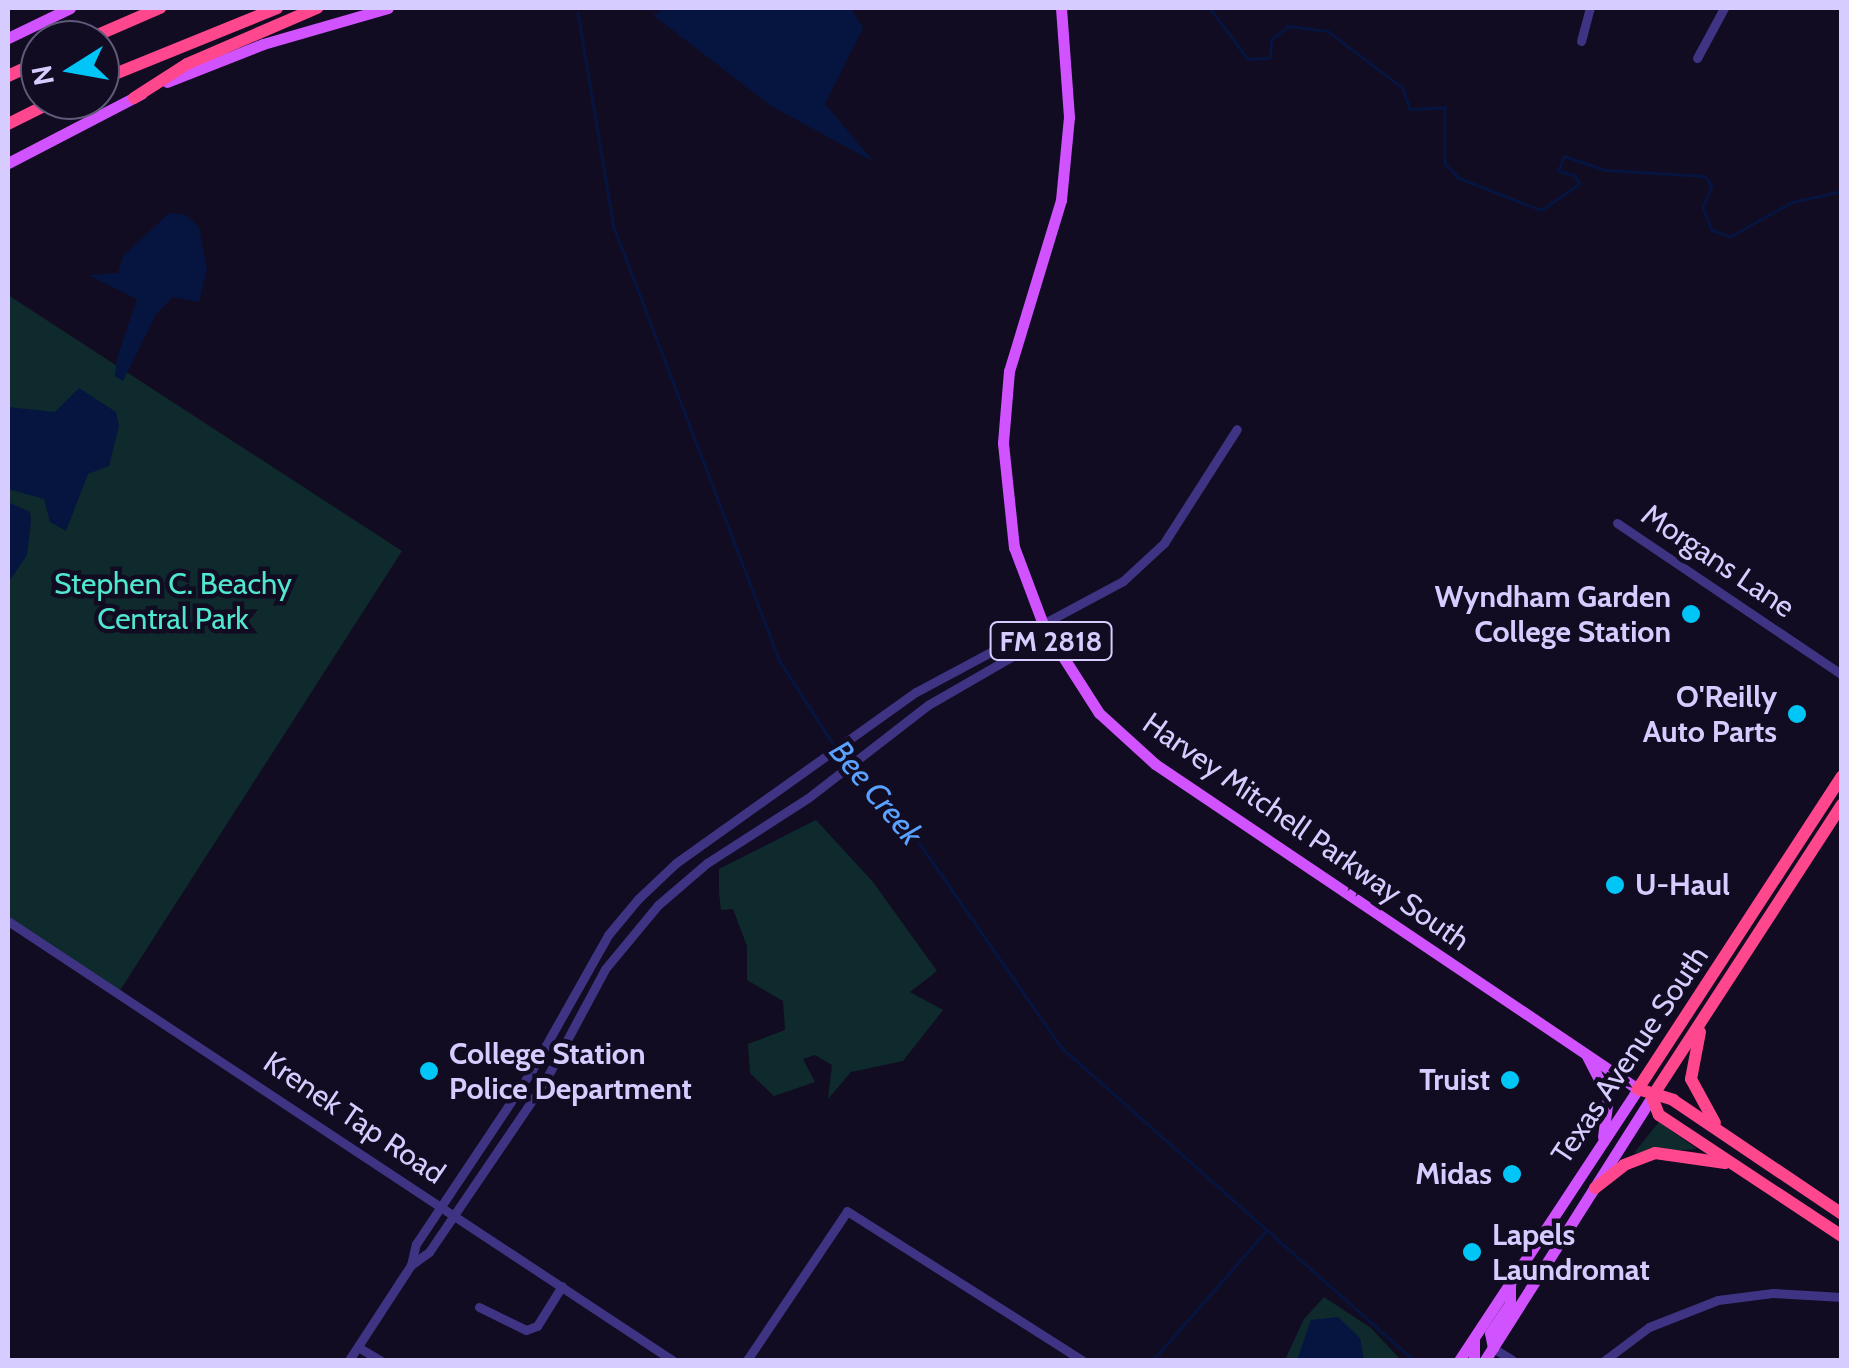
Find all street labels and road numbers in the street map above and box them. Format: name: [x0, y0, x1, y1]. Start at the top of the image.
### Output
street label: Morgans Lane: [1635, 497, 1801, 625]
road number: FM 2818: [988, 618, 1114, 664]
street label: Harvey Mitchell Parkway South: [1136, 705, 1476, 959]
street label: Texas Avenue South: [1544, 939, 1716, 1171]
street label: Krenek Tap Road: [257, 1044, 451, 1192]

